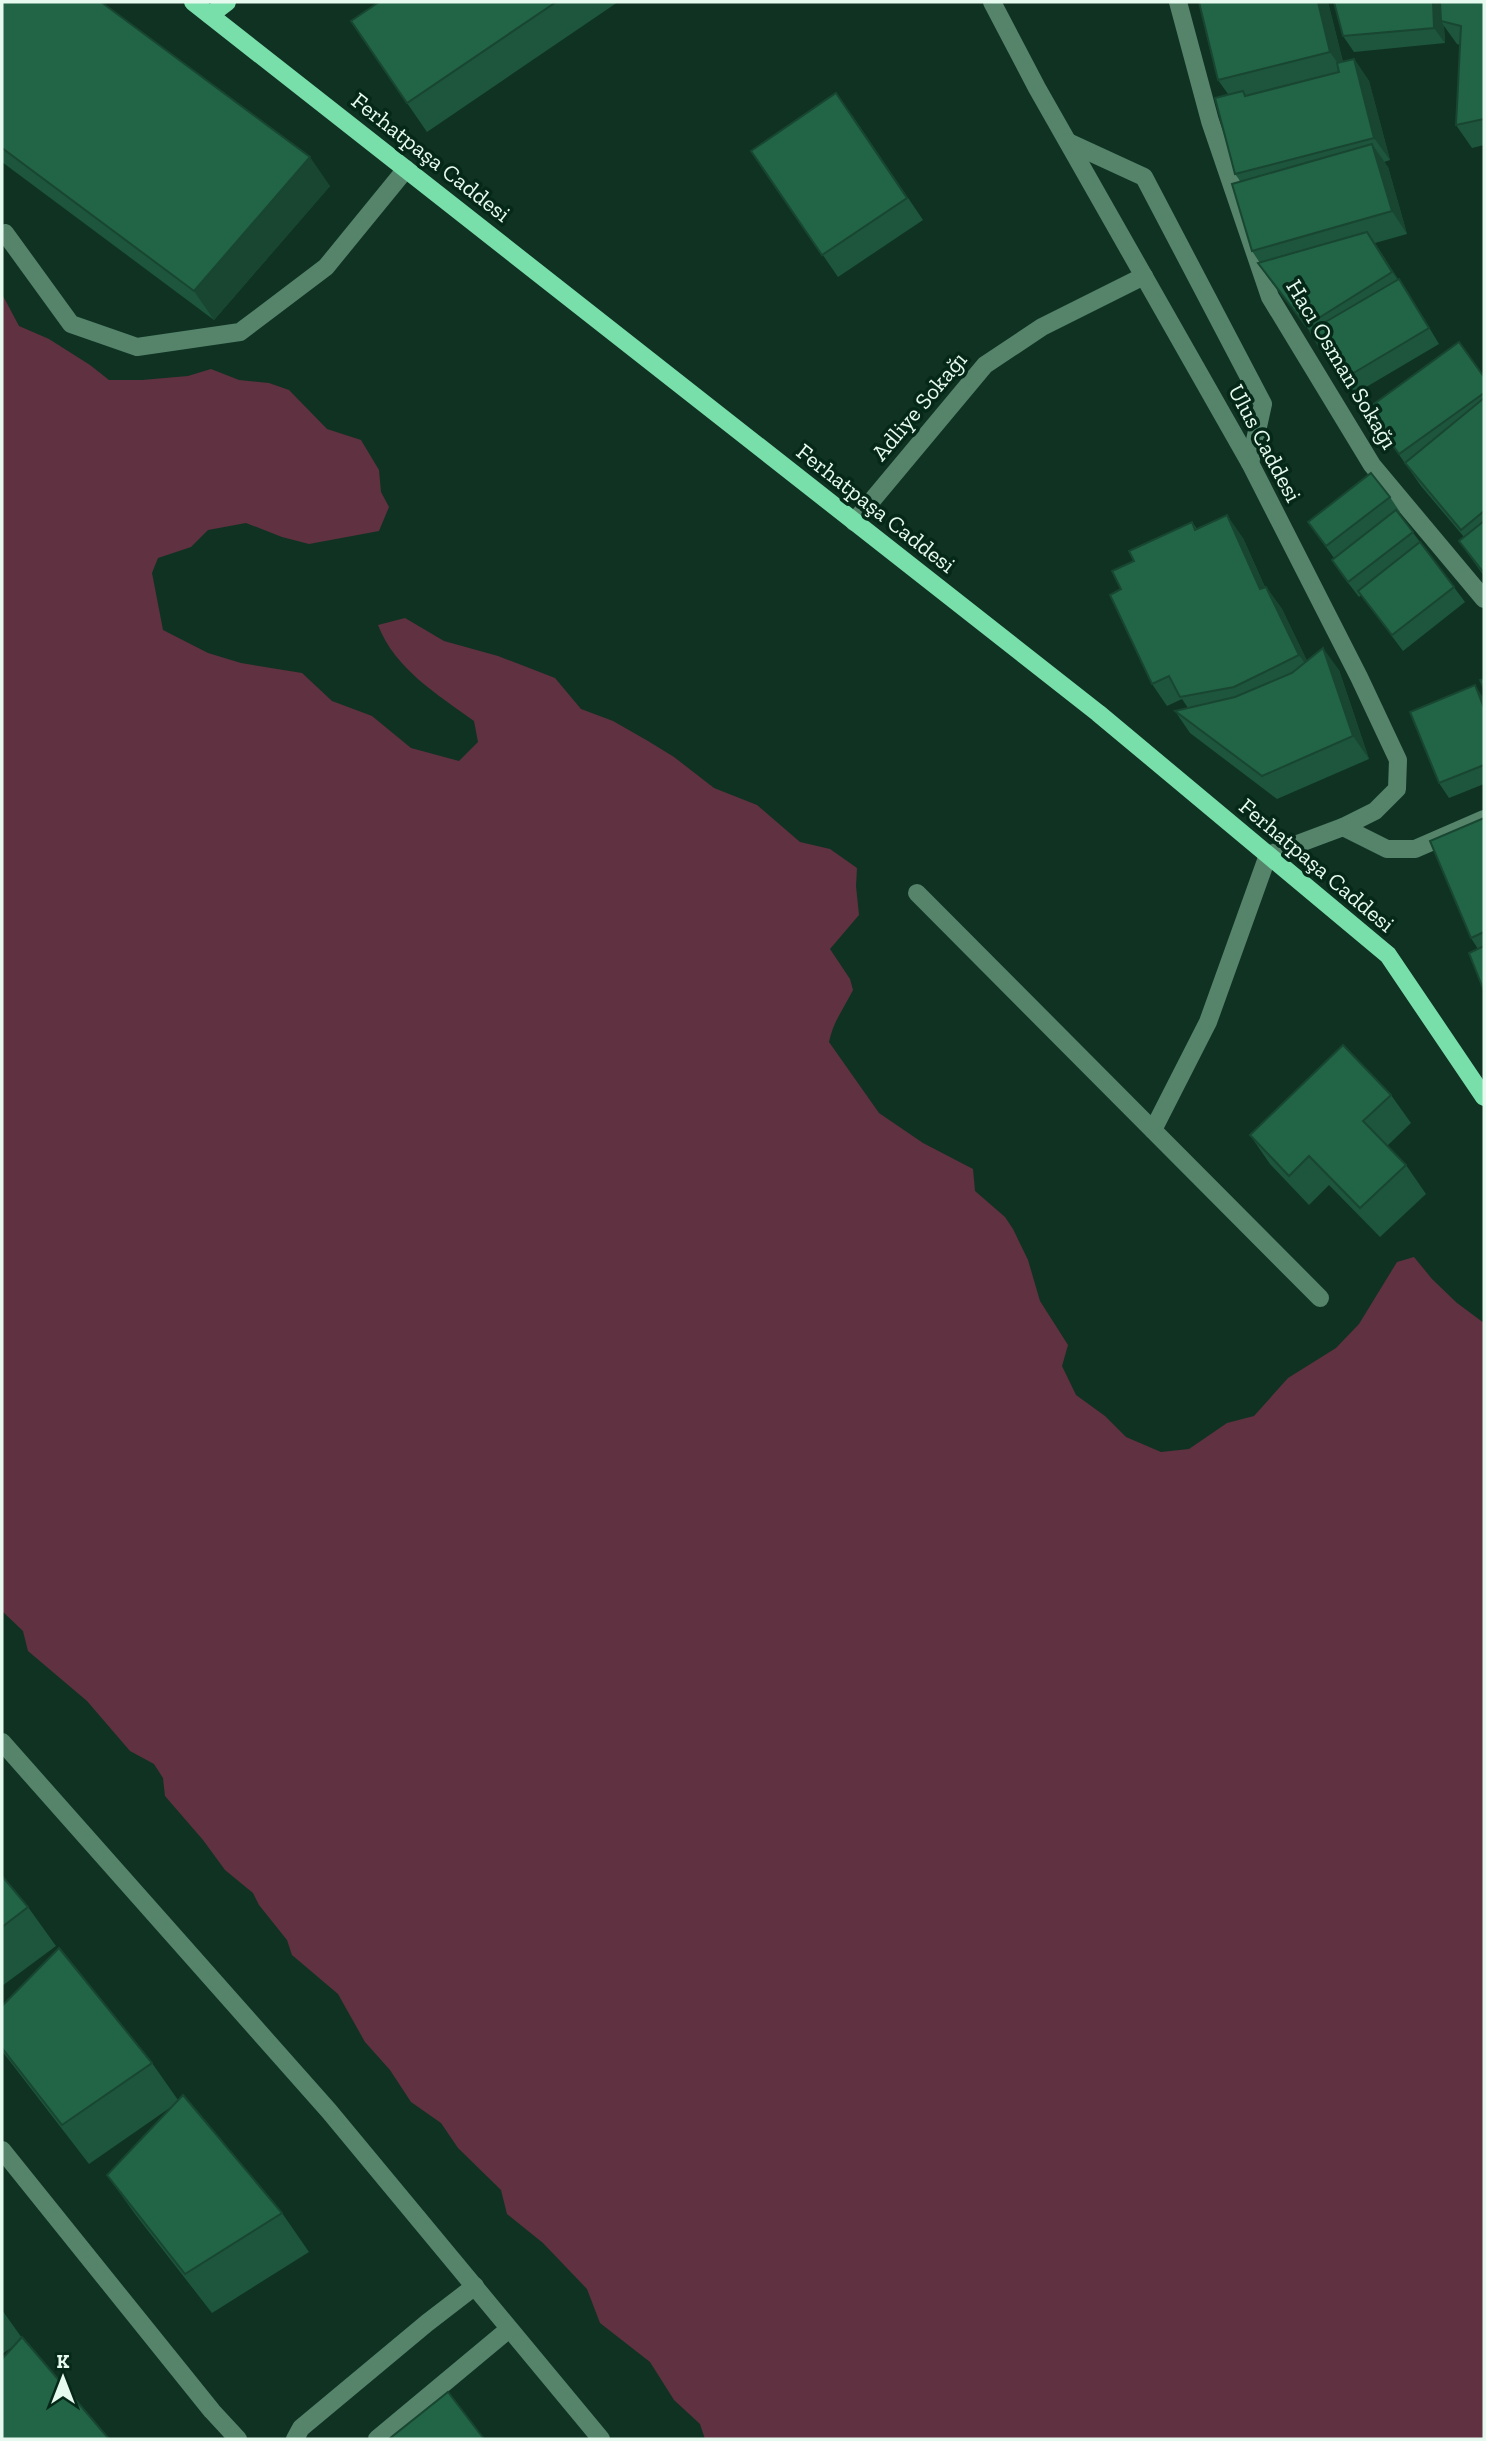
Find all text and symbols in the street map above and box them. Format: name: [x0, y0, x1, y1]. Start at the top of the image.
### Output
street label: Ferhatpaşa Caddesi: [346, 86, 516, 228]
street label: Hacı Osman Sokağı: [1280, 274, 1404, 454]
street label: Adliye Sokağı: [865, 346, 973, 466]
street label: Ulus Caddesi: [1222, 379, 1308, 507]
street label: Ferhatpaşa Caddesi: [791, 437, 961, 579]
street label: Ferhatpaşa Caddesi: [1234, 792, 1400, 938]
north arrow: [28, 2343, 98, 2413]
text: K: [57, 2350, 70, 2373]

